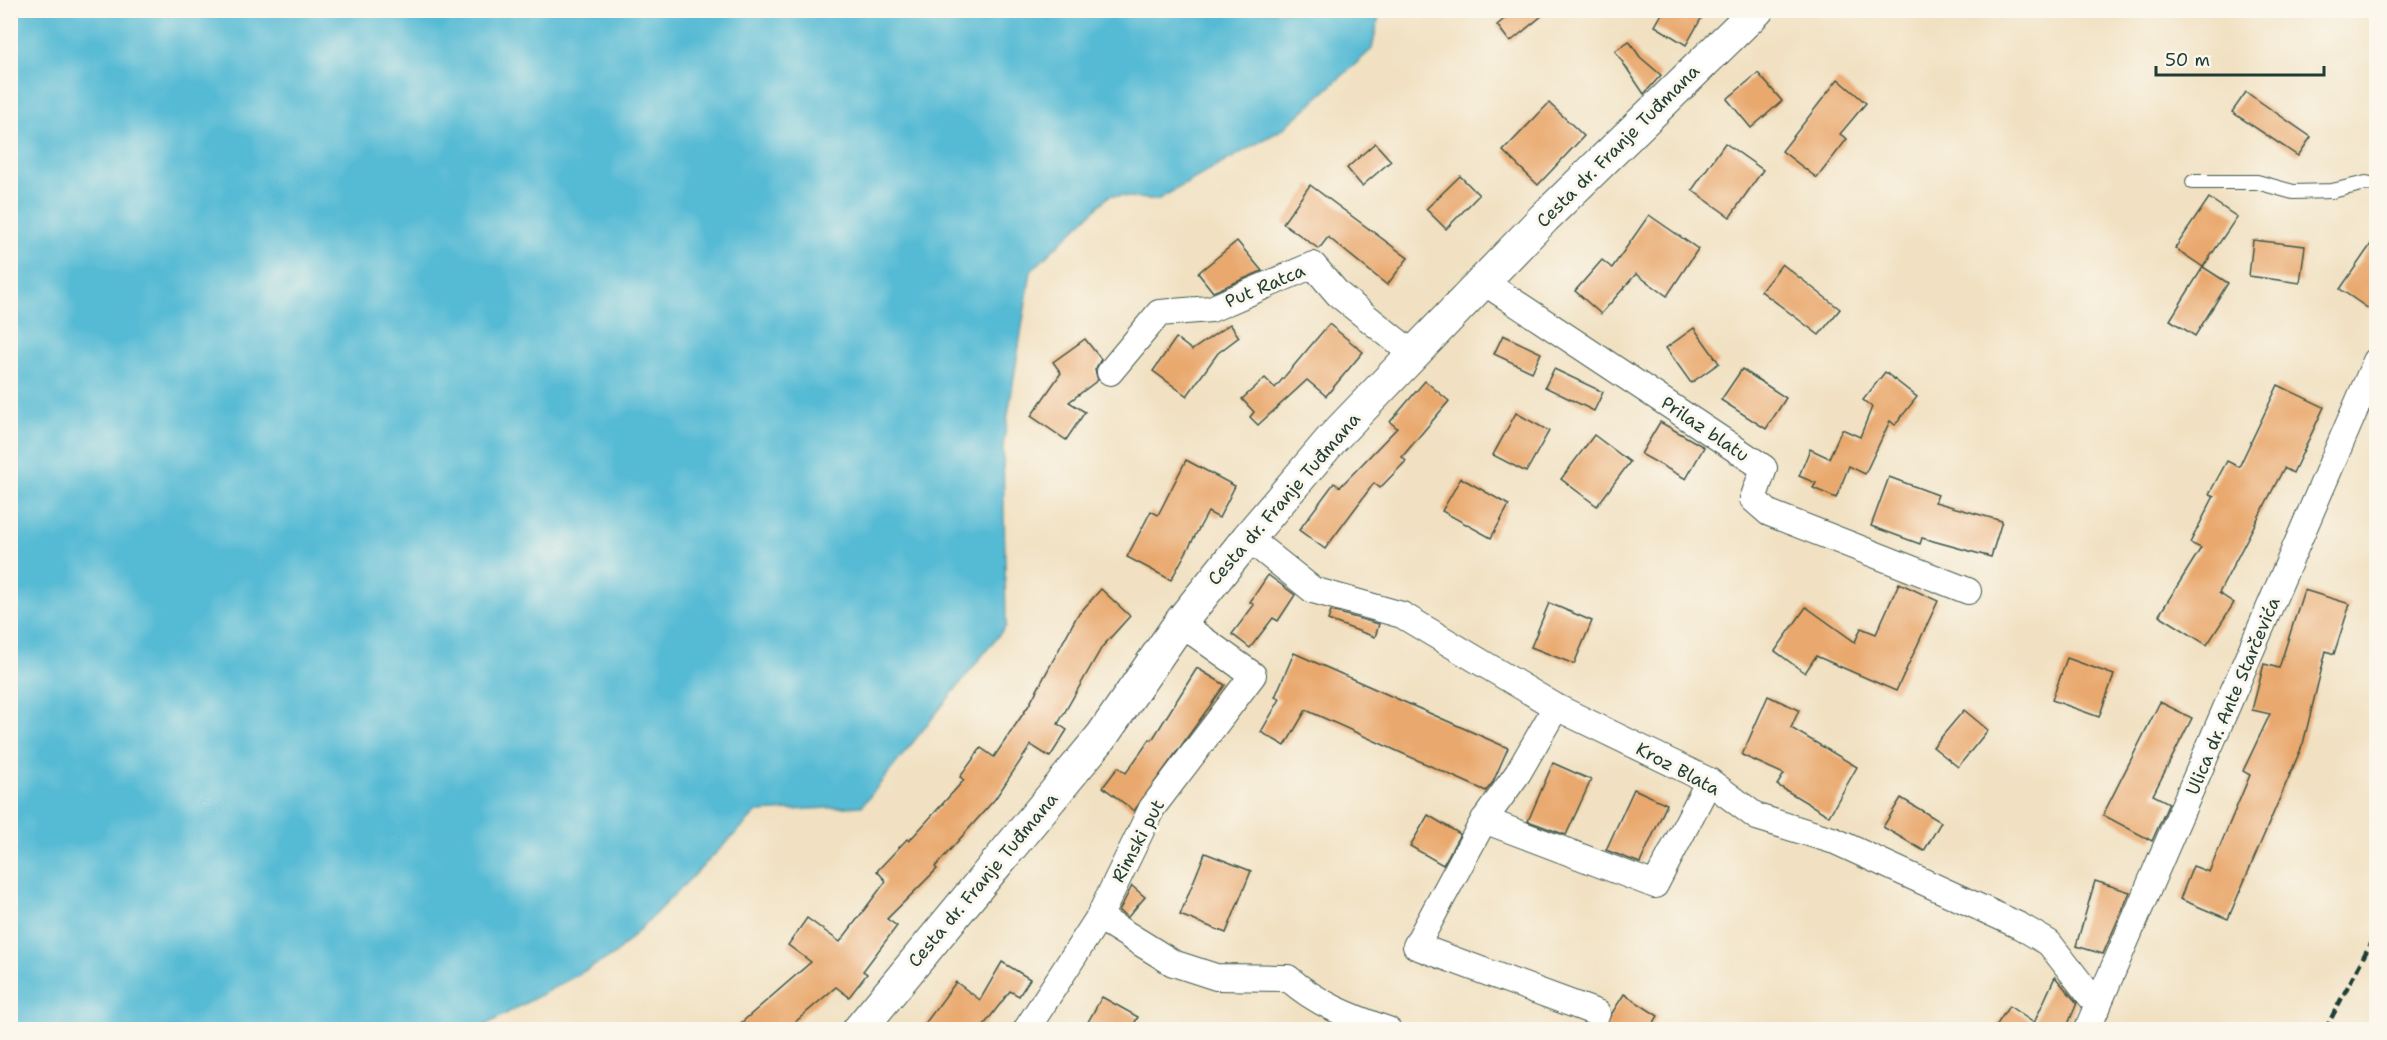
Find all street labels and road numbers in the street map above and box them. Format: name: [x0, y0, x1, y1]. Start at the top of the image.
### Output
street label: Cesta dr. Franje Tuđmana: [1531, 59, 1705, 233]
street label: Put Ratca: [1221, 258, 1309, 314]
street label: Prilaz blatu: [1656, 391, 1754, 467]
street label: Cesta dr. Franje Tuđmana: [1202, 408, 1366, 590]
street label: Ulica dr. Ante Starčevića: [2180, 593, 2286, 799]
street label: Kroz Blata: [1632, 737, 1724, 801]
street label: Cesta dr. Franje Tuđmana: [903, 788, 1063, 972]
street label: Rimski put: [1106, 795, 1170, 887]

